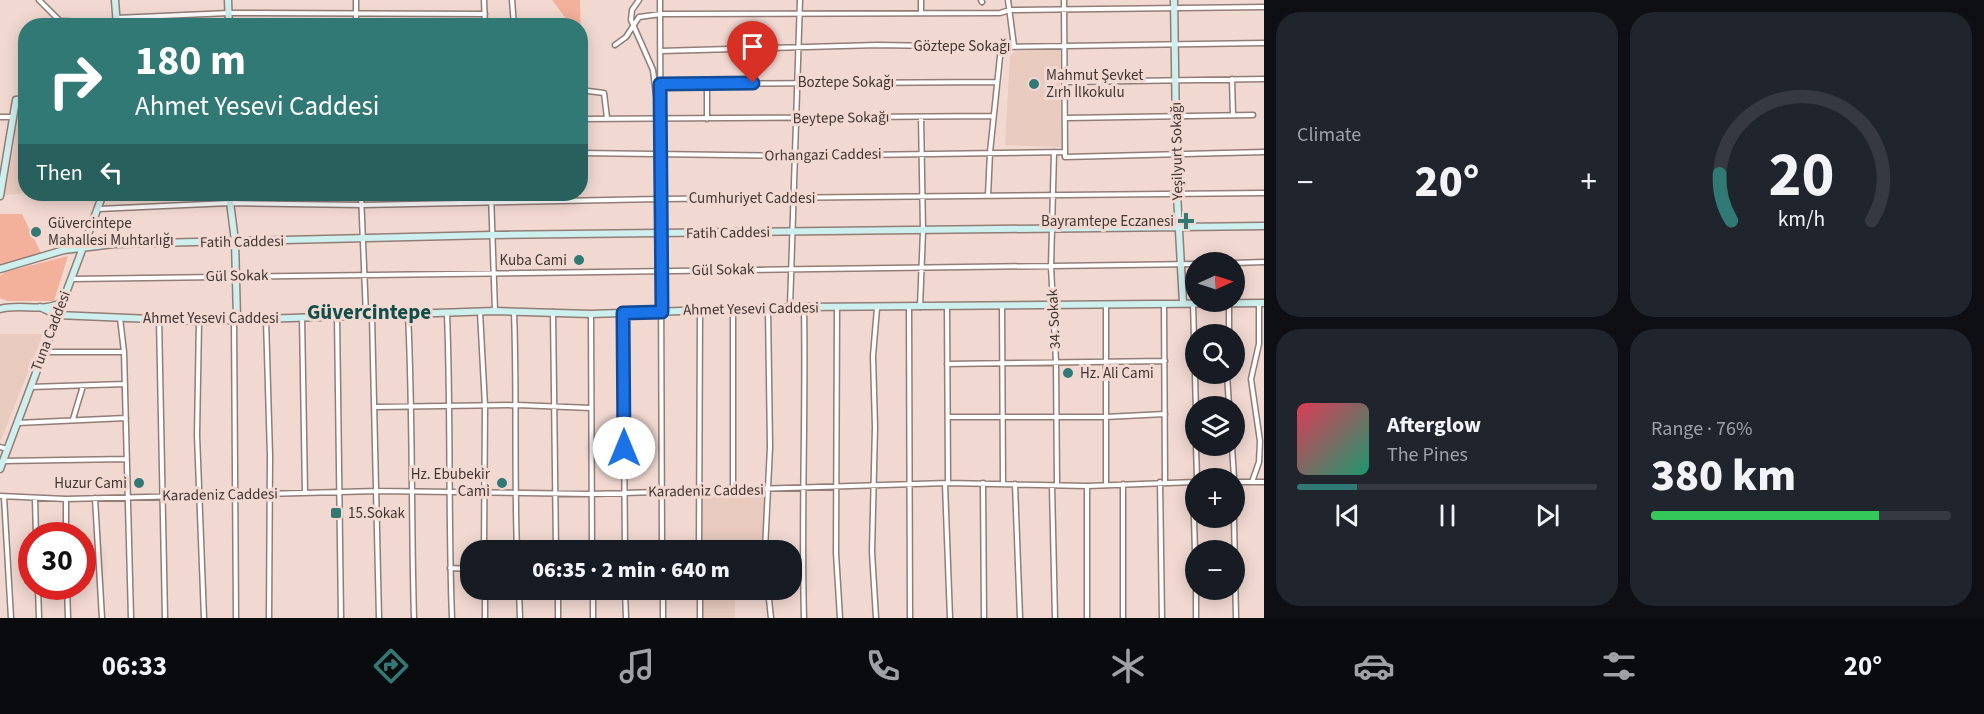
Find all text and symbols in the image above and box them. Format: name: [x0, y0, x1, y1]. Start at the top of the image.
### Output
pin: [727, 21, 778, 83]
icon: arrive: [736, 30, 769, 63]
text: 180 m: [135, 31, 246, 91]
street label: Göztepe Sokağı: [914, 36, 1010, 57]
icon: right: [36, 42, 114, 120]
place label: Mahmut Şevket Zırh İlkokulu: [1046, 65, 1143, 103]
street label: Boztepe Sokağı: [798, 72, 894, 93]
marker: Mahmut Şevket Zırh İlkokulu: [1027, 77, 1041, 91]
text: Ahmet Yesevi Caddesi: [135, 87, 379, 126]
street label: Yeşilyurt Sokağı: [1166, 102, 1188, 201]
street label: Beytepe Sokağı: [792, 107, 890, 129]
text: Climate: [1297, 121, 1361, 149]
text: 20: [1768, 131, 1834, 220]
street label: Orhangazi Caddesi: [764, 143, 882, 167]
text: 20°: [1415, 150, 1479, 214]
icon: left: [95, 156, 128, 189]
text: Then: [36, 157, 83, 189]
text: −: [1297, 159, 1313, 206]
text: +: [1581, 159, 1597, 206]
street label: Cumhuriyet Caddesi: [689, 188, 815, 209]
text: km/h: [1777, 205, 1825, 236]
place label: Bayramtepe Eczanesi: [1041, 211, 1174, 232]
place label: Güvercintepe Mahallesi Muhtarlığı: [48, 213, 174, 251]
marker: Bayramtepe Eczanesi: [1179, 214, 1193, 228]
street label: Fatih Caddesi: [686, 222, 770, 244]
marker: Güvercintepe Mahallesi Muhtarlığı: [29, 225, 43, 239]
street label: Fatih Caddesi: [200, 231, 284, 253]
place label: Kuba Cami: [499, 250, 567, 271]
north arrow: [1185, 252, 1245, 312]
map controls: [1185, 252, 1245, 600]
marker: Kuba Cami: [572, 253, 586, 267]
street label: Gül Sokak: [692, 259, 755, 281]
street label: Gül Sokak: [206, 265, 269, 287]
street label: Tuna Caddesi: [26, 288, 76, 374]
street label: 34. Sokak: [1042, 288, 1066, 350]
district label: Güvercintepe: [307, 297, 431, 327]
street label: Ahmet Yesevi Caddesi: [683, 297, 819, 321]
street label: Ahmet Yesevi Caddesi: [143, 308, 279, 329]
button: search: [1185, 324, 1245, 384]
place label: Hz. Ali Cami: [1080, 363, 1154, 384]
marker: Hz. Ali Cami: [1061, 366, 1075, 380]
button: layers: [1185, 396, 1245, 456]
text: Afterglow: [1387, 409, 1481, 441]
text: Range · 76%: [1651, 415, 1752, 443]
position arrow: [592, 416, 656, 480]
text: The Pines: [1387, 441, 1468, 469]
text: 380 km: [1651, 444, 1796, 508]
place label: Hz. Ebubekir Cami: [411, 464, 491, 502]
button: +: [1185, 468, 1245, 528]
place label: Huzur Cami: [54, 473, 127, 494]
marker: Huzur Cami: [132, 476, 146, 490]
marker: Hz. Ebubekir Cami: [495, 476, 509, 490]
street label: Karadeniz Caddesi: [648, 479, 764, 503]
street label: Karadeniz Caddesi: [162, 483, 278, 507]
icon: previous: [1331, 499, 1364, 532]
icon: pause: [1431, 499, 1464, 532]
icon: next: [1531, 499, 1564, 532]
place label: 15.Sokak: [348, 503, 406, 524]
marker: 15.Sokak: [329, 506, 343, 520]
speed limit sign: 30: [18, 522, 96, 600]
button: −: [1185, 540, 1245, 600]
text: 06:35 · 2 min · 640 m: [532, 554, 730, 586]
icon: directions: [370, 645, 412, 687]
icon: music: [616, 645, 658, 687]
icon: phone: [862, 645, 904, 687]
icon: climate: [1107, 645, 1149, 687]
icon: car: [1353, 645, 1395, 687]
icon: filters: [1598, 645, 1640, 687]
text: 06:33: [102, 647, 167, 686]
text: 20°: [1844, 647, 1882, 686]

